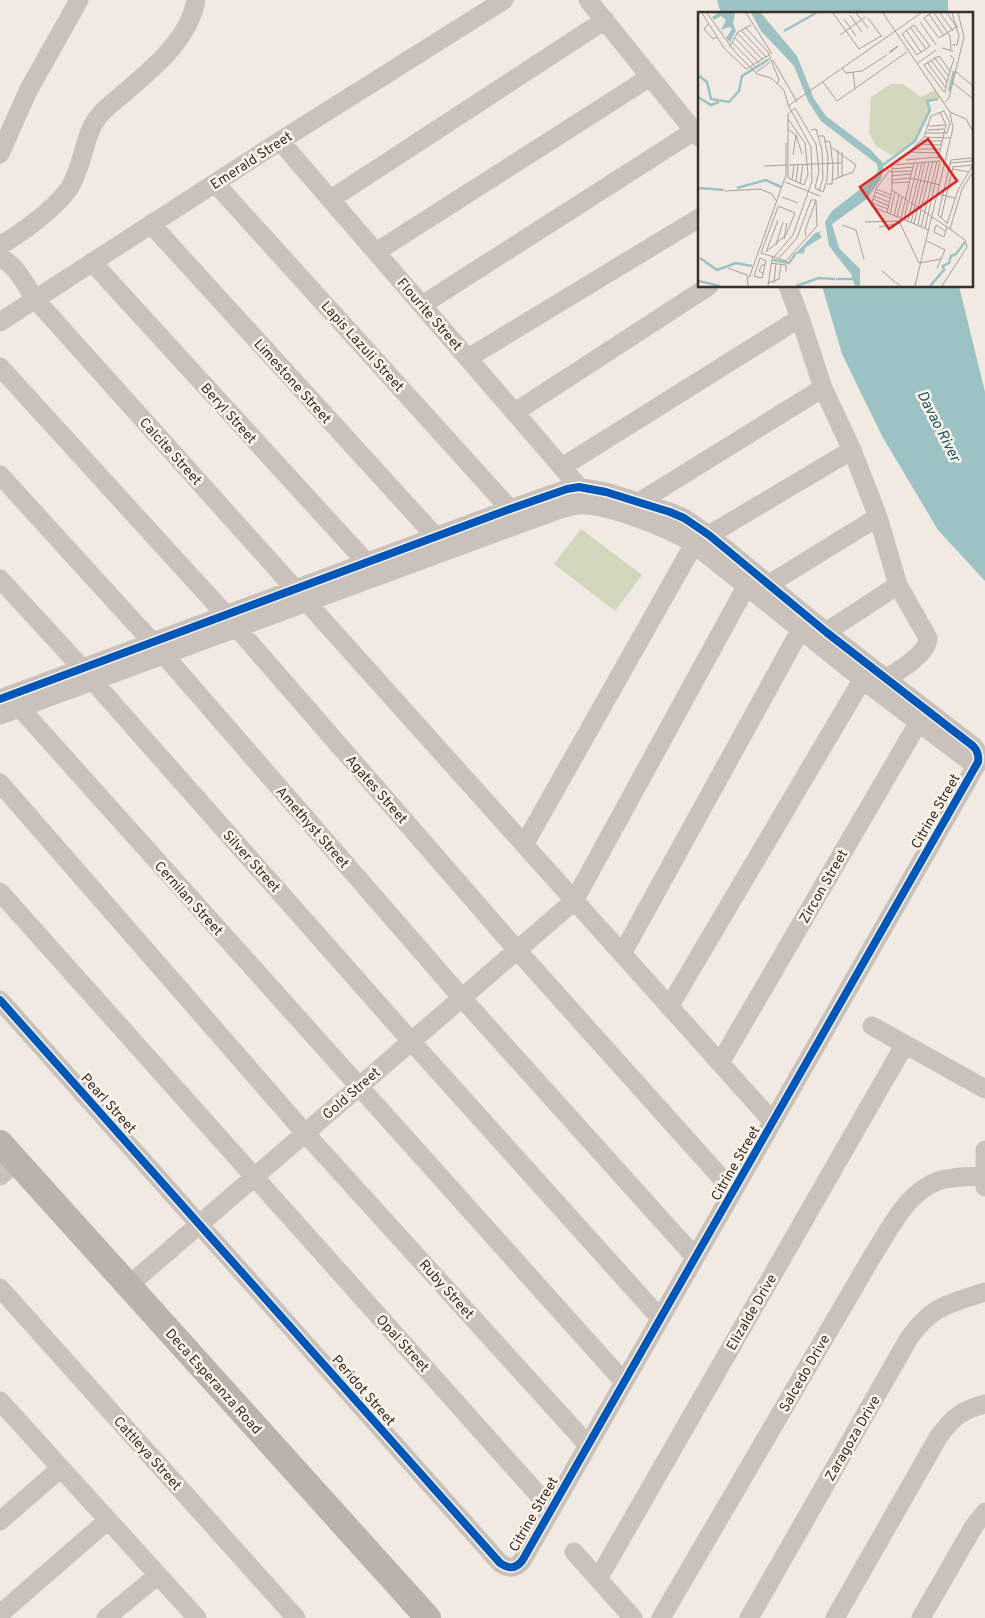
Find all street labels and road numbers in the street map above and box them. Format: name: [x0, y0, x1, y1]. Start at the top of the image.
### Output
street label: Emerald Street: [208, 129, 296, 194]
street label: Flourite Street: [393, 275, 465, 355]
street label: Lapis Lazuli Street: [317, 298, 407, 396]
street label: Limestone Street: [250, 336, 334, 428]
street label: Beryl Street: [196, 380, 259, 448]
street label: Calcite Street: [135, 415, 205, 489]
street label: Agates Street: [341, 752, 410, 828]
street label: Citrine Street: [908, 771, 965, 852]
street label: Amethyst Street: [272, 784, 352, 872]
street label: Silver Street: [219, 827, 283, 897]
street label: Zircon Street: [796, 847, 852, 927]
street label: Cernilan Street: [150, 858, 226, 940]
street label: Gold Street: [320, 1064, 384, 1124]
street label: Pearl Street: [77, 1071, 139, 1137]
street label: Citrine Street: [708, 1123, 765, 1204]
street label: Ruby Street: [415, 1257, 477, 1323]
street label: Elizalde Drive: [724, 1271, 781, 1354]
street label: Opal Street: [372, 1312, 432, 1376]
street label: Deca Esperanza Road: [161, 1326, 265, 1438]
street label: Salcedo Drive: [776, 1332, 834, 1415]
street label: Peridot Street: [328, 1352, 398, 1430]
street label: Zaragoza Drive: [822, 1393, 885, 1484]
street label: Cattleya Street: [109, 1414, 185, 1494]
street label: Citrine Street: [506, 1474, 563, 1555]

